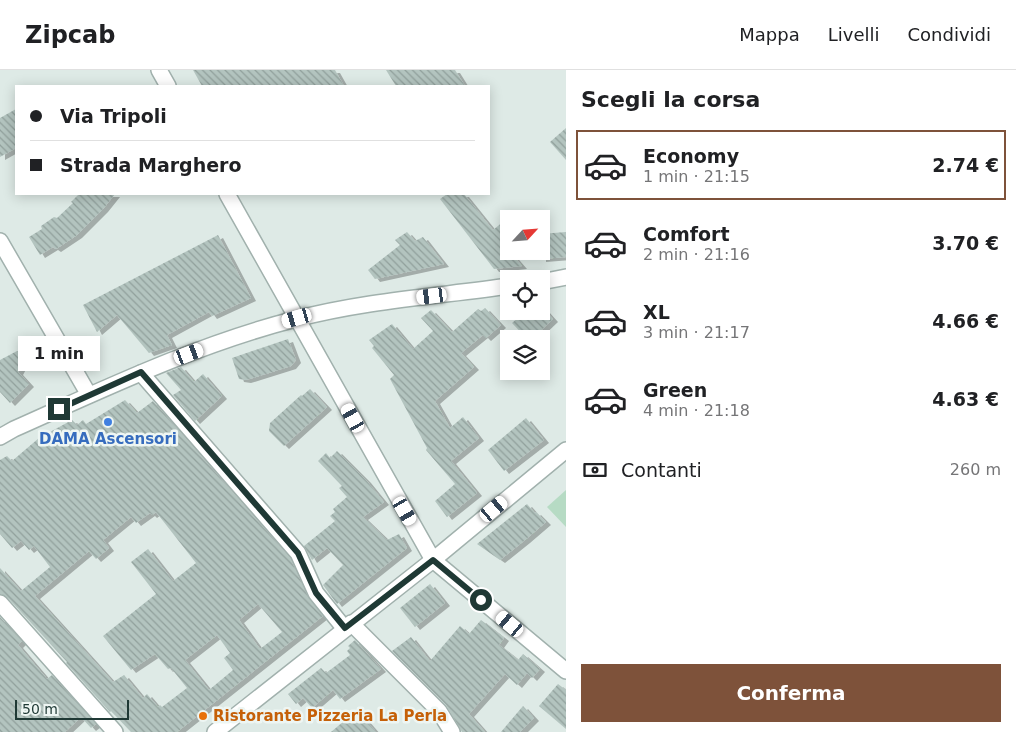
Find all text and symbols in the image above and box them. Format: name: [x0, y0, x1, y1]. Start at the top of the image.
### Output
text: Zipcab: [25, 21, 115, 49]
text: Mappa: [739, 24, 800, 45]
text: Livelli: [828, 24, 880, 45]
text: Condividi: [908, 24, 991, 45]
text: Scegli la corsa: [581, 87, 760, 112]
text: Via Tripoli: [60, 105, 167, 127]
icon: car: [583, 143, 628, 188]
text: Economy: [643, 145, 739, 167]
text: Strada Marghero: [60, 154, 242, 176]
text: 2.74 €: [932, 154, 999, 176]
text: 1 min · 21:15: [643, 167, 750, 186]
north arrow: [500, 210, 550, 260]
map controls: [500, 210, 550, 380]
icon: car: [583, 221, 628, 266]
text: Comfort: [643, 223, 730, 245]
text: 3.70 €: [932, 232, 999, 254]
text: 2 min · 21:16: [643, 245, 750, 264]
button: locate: [500, 270, 550, 320]
car: [416, 287, 447, 305]
icon: car: [583, 299, 628, 344]
text: XL: [643, 301, 670, 323]
car: [280, 307, 313, 329]
text: 4.66 €: [932, 310, 999, 332]
text: 3 min · 21:17: [643, 323, 750, 342]
button: layers: [500, 330, 550, 380]
callout: 1 min: [18, 336, 100, 372]
car: [172, 342, 205, 366]
text: 1 min: [34, 344, 84, 363]
icon: car: [583, 377, 628, 422]
text: Green: [643, 379, 707, 401]
text: 4.63 €: [932, 388, 999, 410]
route end: [48, 398, 70, 420]
car: [339, 401, 366, 435]
text: 4 min · 21:18: [643, 401, 750, 420]
marker: DAMA Ascensori: [102, 416, 114, 428]
place label: DAMA Ascensori: [39, 430, 177, 448]
icon: cash: [581, 456, 609, 484]
text: Contanti: [621, 459, 702, 481]
text: 260 m: [950, 460, 1001, 479]
car: [391, 494, 418, 528]
car: [477, 494, 510, 524]
route start: [470, 589, 492, 611]
car: [493, 609, 526, 639]
button: Conferma: [581, 664, 1001, 722]
scale bar: [15, 697, 129, 720]
text: 50 m: [22, 701, 58, 717]
place label: Ristorante Pizzeria La Perla: [213, 707, 447, 725]
marker: Ristorante Pizzeria La Perla: [197, 710, 209, 722]

